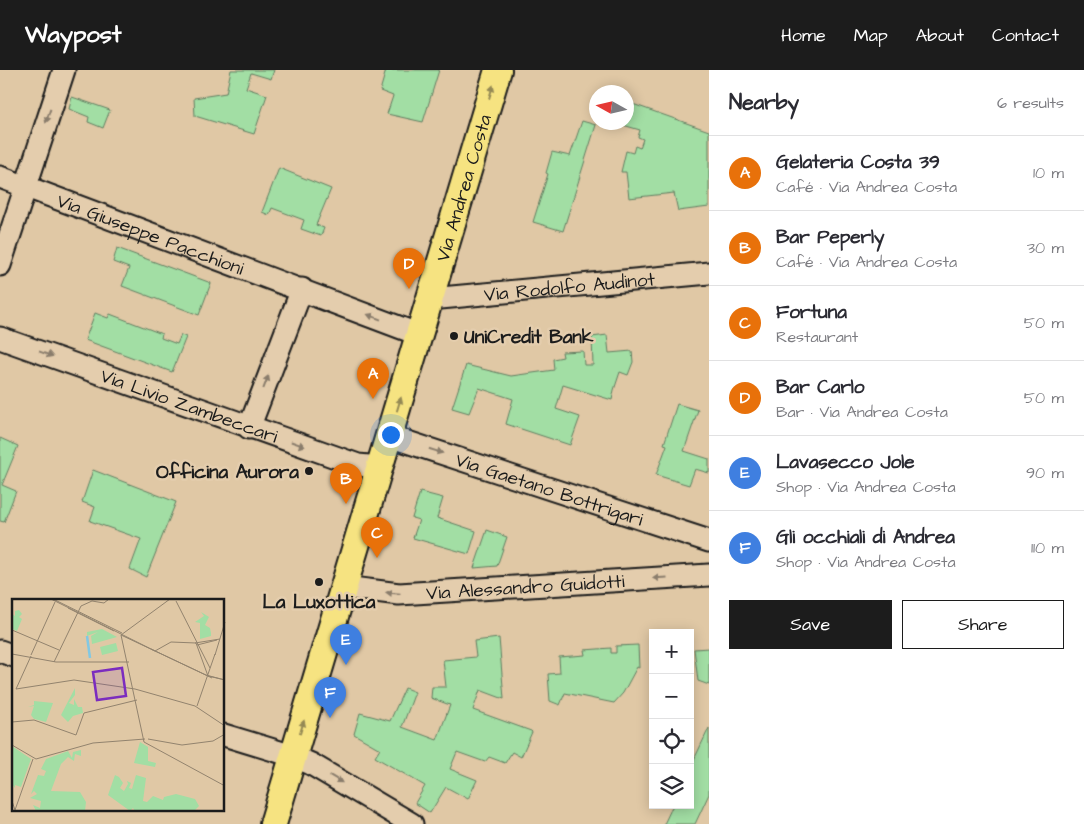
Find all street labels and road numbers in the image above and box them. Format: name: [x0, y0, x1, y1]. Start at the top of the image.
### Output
street label: Via Andrea Costa: [430, 111, 499, 265]
street label: Via Giuseppe Pacchioni: [53, 188, 248, 283]
street label: Via Rodolfo Audinot: [483, 266, 657, 309]
street label: Via Livio Zambeccari: [96, 363, 281, 451]
street label: Via Gaetano Bottrigari: [452, 447, 647, 534]
street label: Via Alessandro Guidotti: [425, 568, 626, 607]

